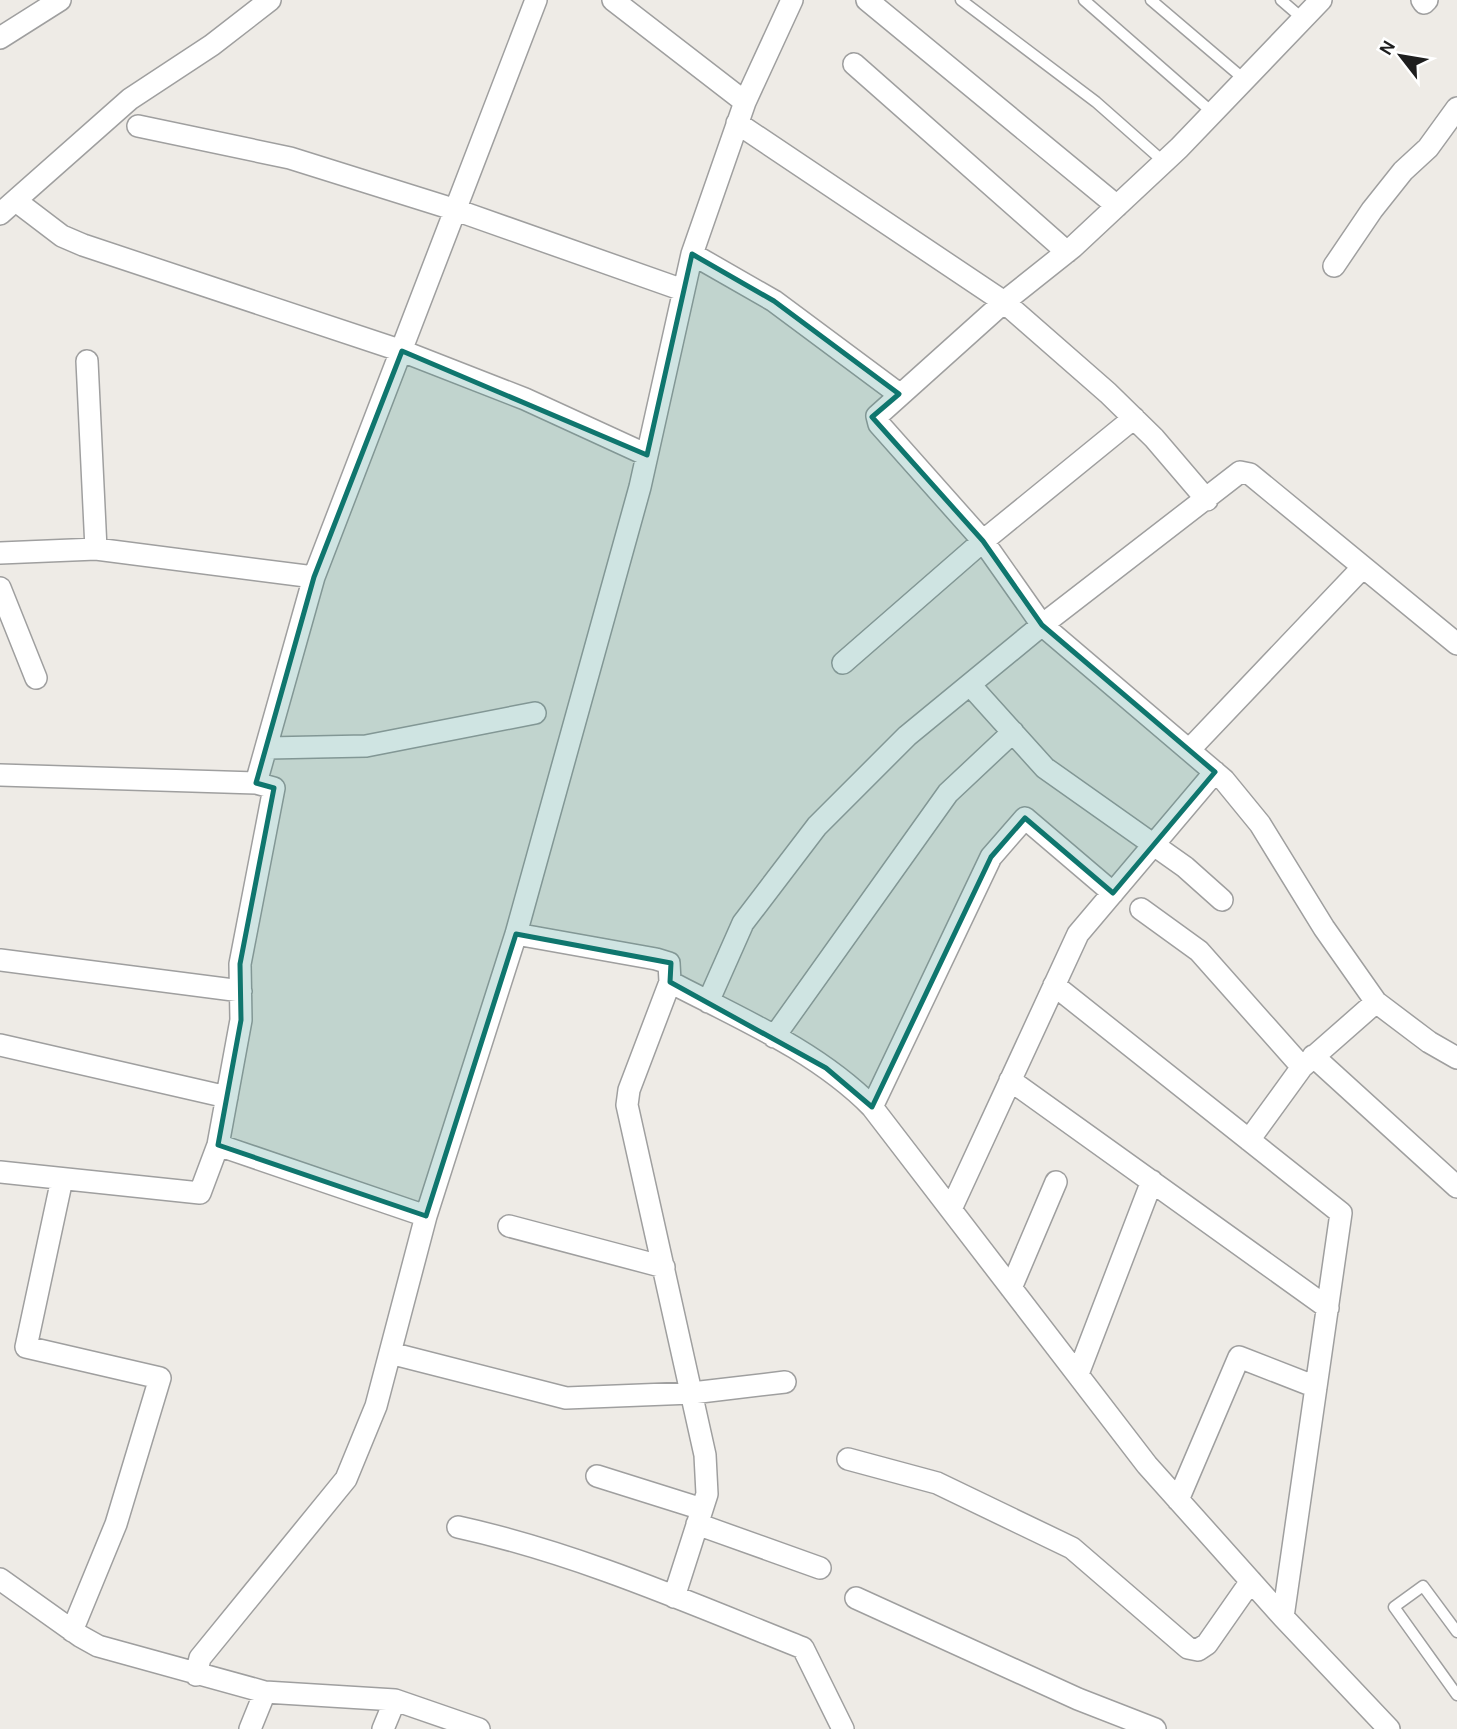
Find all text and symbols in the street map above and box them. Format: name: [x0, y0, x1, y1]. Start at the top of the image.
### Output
north arrow: [1366, 21, 1436, 91]
text: N: [1374, 36, 1400, 59]

